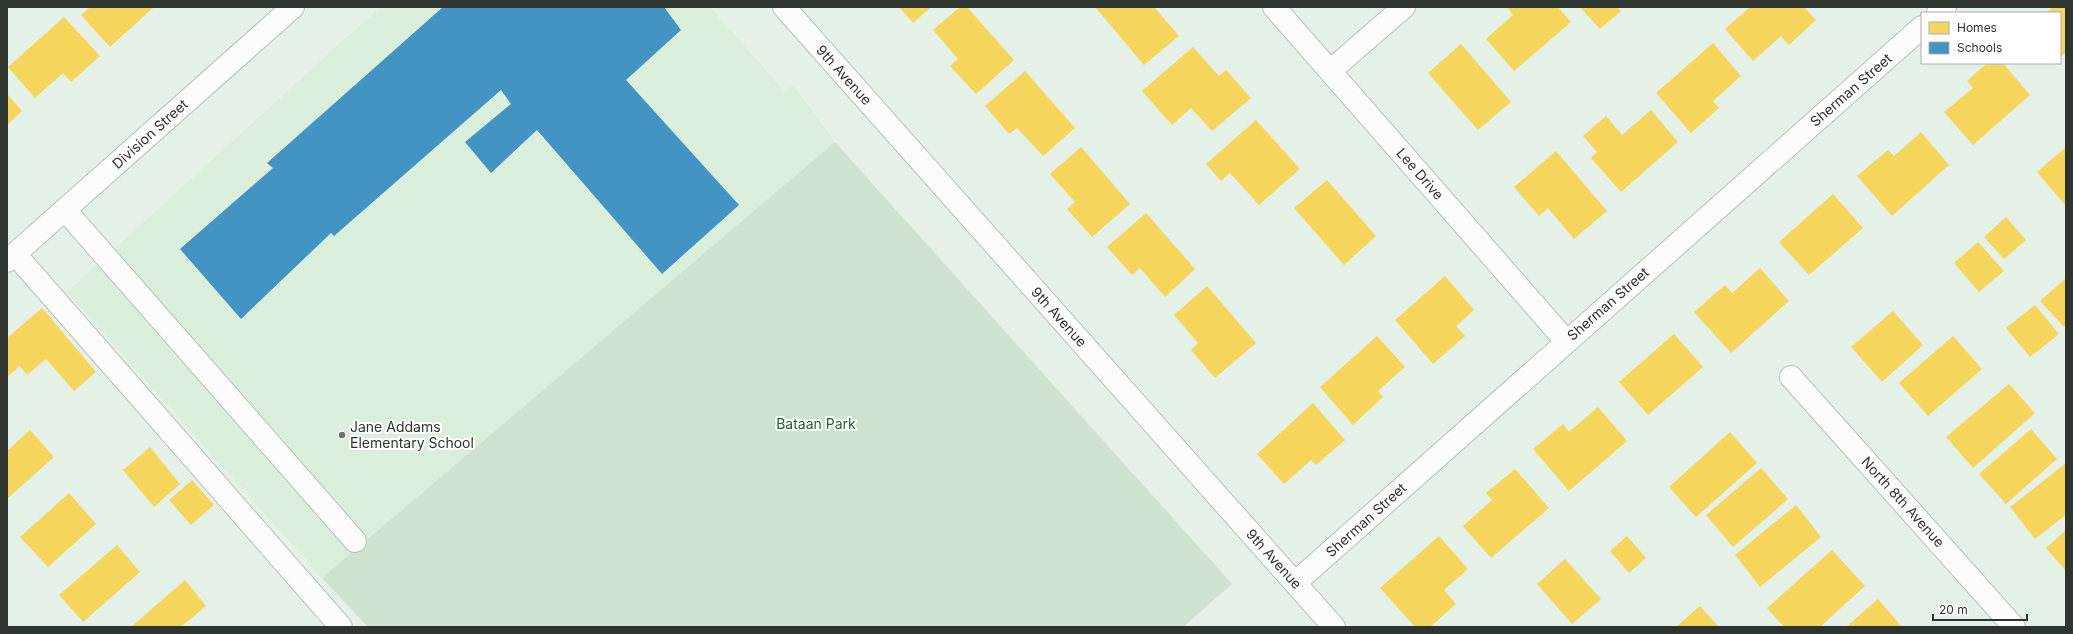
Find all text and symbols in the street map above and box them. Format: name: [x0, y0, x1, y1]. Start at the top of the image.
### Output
legend: [1921, 12, 2061, 64]
text: Homes: [1957, 20, 1997, 35]
text: Schools: [1957, 40, 2002, 55]
street label: 9th Avenue: [813, 41, 876, 108]
street label: Sherman Street: [1806, 49, 1895, 130]
street label: Division Street: [108, 95, 191, 172]
street label: Lee Drive: [1393, 144, 1447, 203]
street label: Sherman Street: [1563, 263, 1652, 344]
street label: 9th Avenue: [1028, 283, 1091, 350]
park label: Bataan Park: [776, 415, 856, 432]
place label: Jane Addams Elementary School: [350, 418, 474, 451]
marker: Jane Addams Elementary School: [337, 430, 347, 440]
street label: North 8th Avenue: [1858, 453, 1948, 550]
street label: Sherman Street: [1322, 479, 1410, 560]
street label: 9th Avenue: [1243, 525, 1306, 592]
scale bar: [1933, 596, 2027, 622]
text: 20 m: [1939, 602, 1968, 617]

